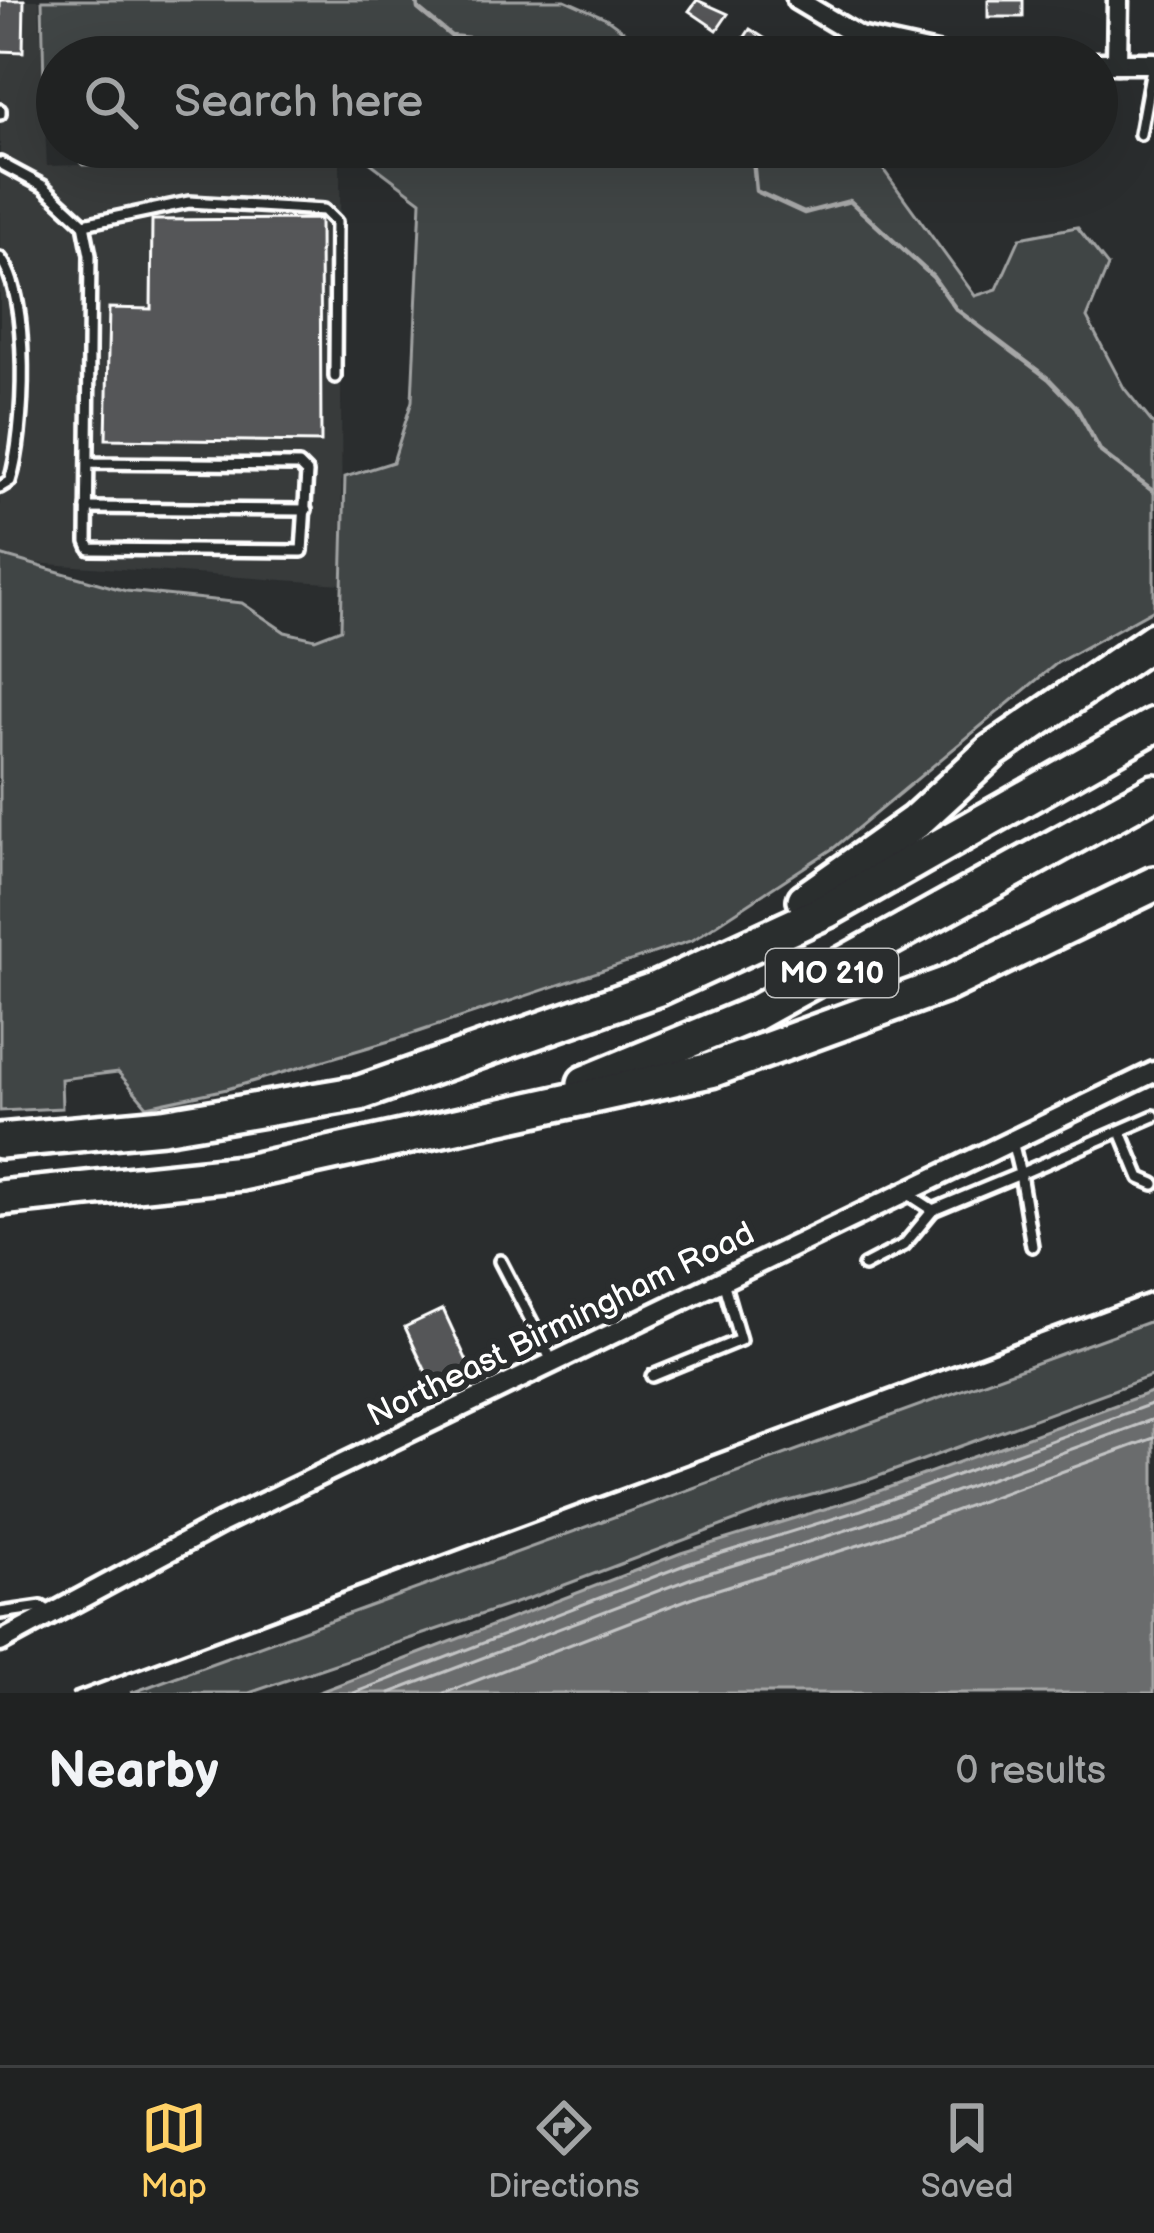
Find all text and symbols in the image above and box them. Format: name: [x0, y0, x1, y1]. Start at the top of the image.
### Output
search box: [36, 36, 1118, 168]
icon: search: [78, 69, 144, 135]
text: Search here: [174, 75, 423, 130]
road number: MO 210: [766, 949, 898, 997]
street label: Northeast Birmingham Road: [361, 1214, 761, 1436]
text: Nearby: [48, 1741, 219, 1802]
text: 0 results: [955, 1748, 1106, 1795]
tab: Map: [141, 2095, 207, 2207]
tab: Directions: [488, 2095, 640, 2207]
tab: Saved: [921, 2095, 1013, 2207]

